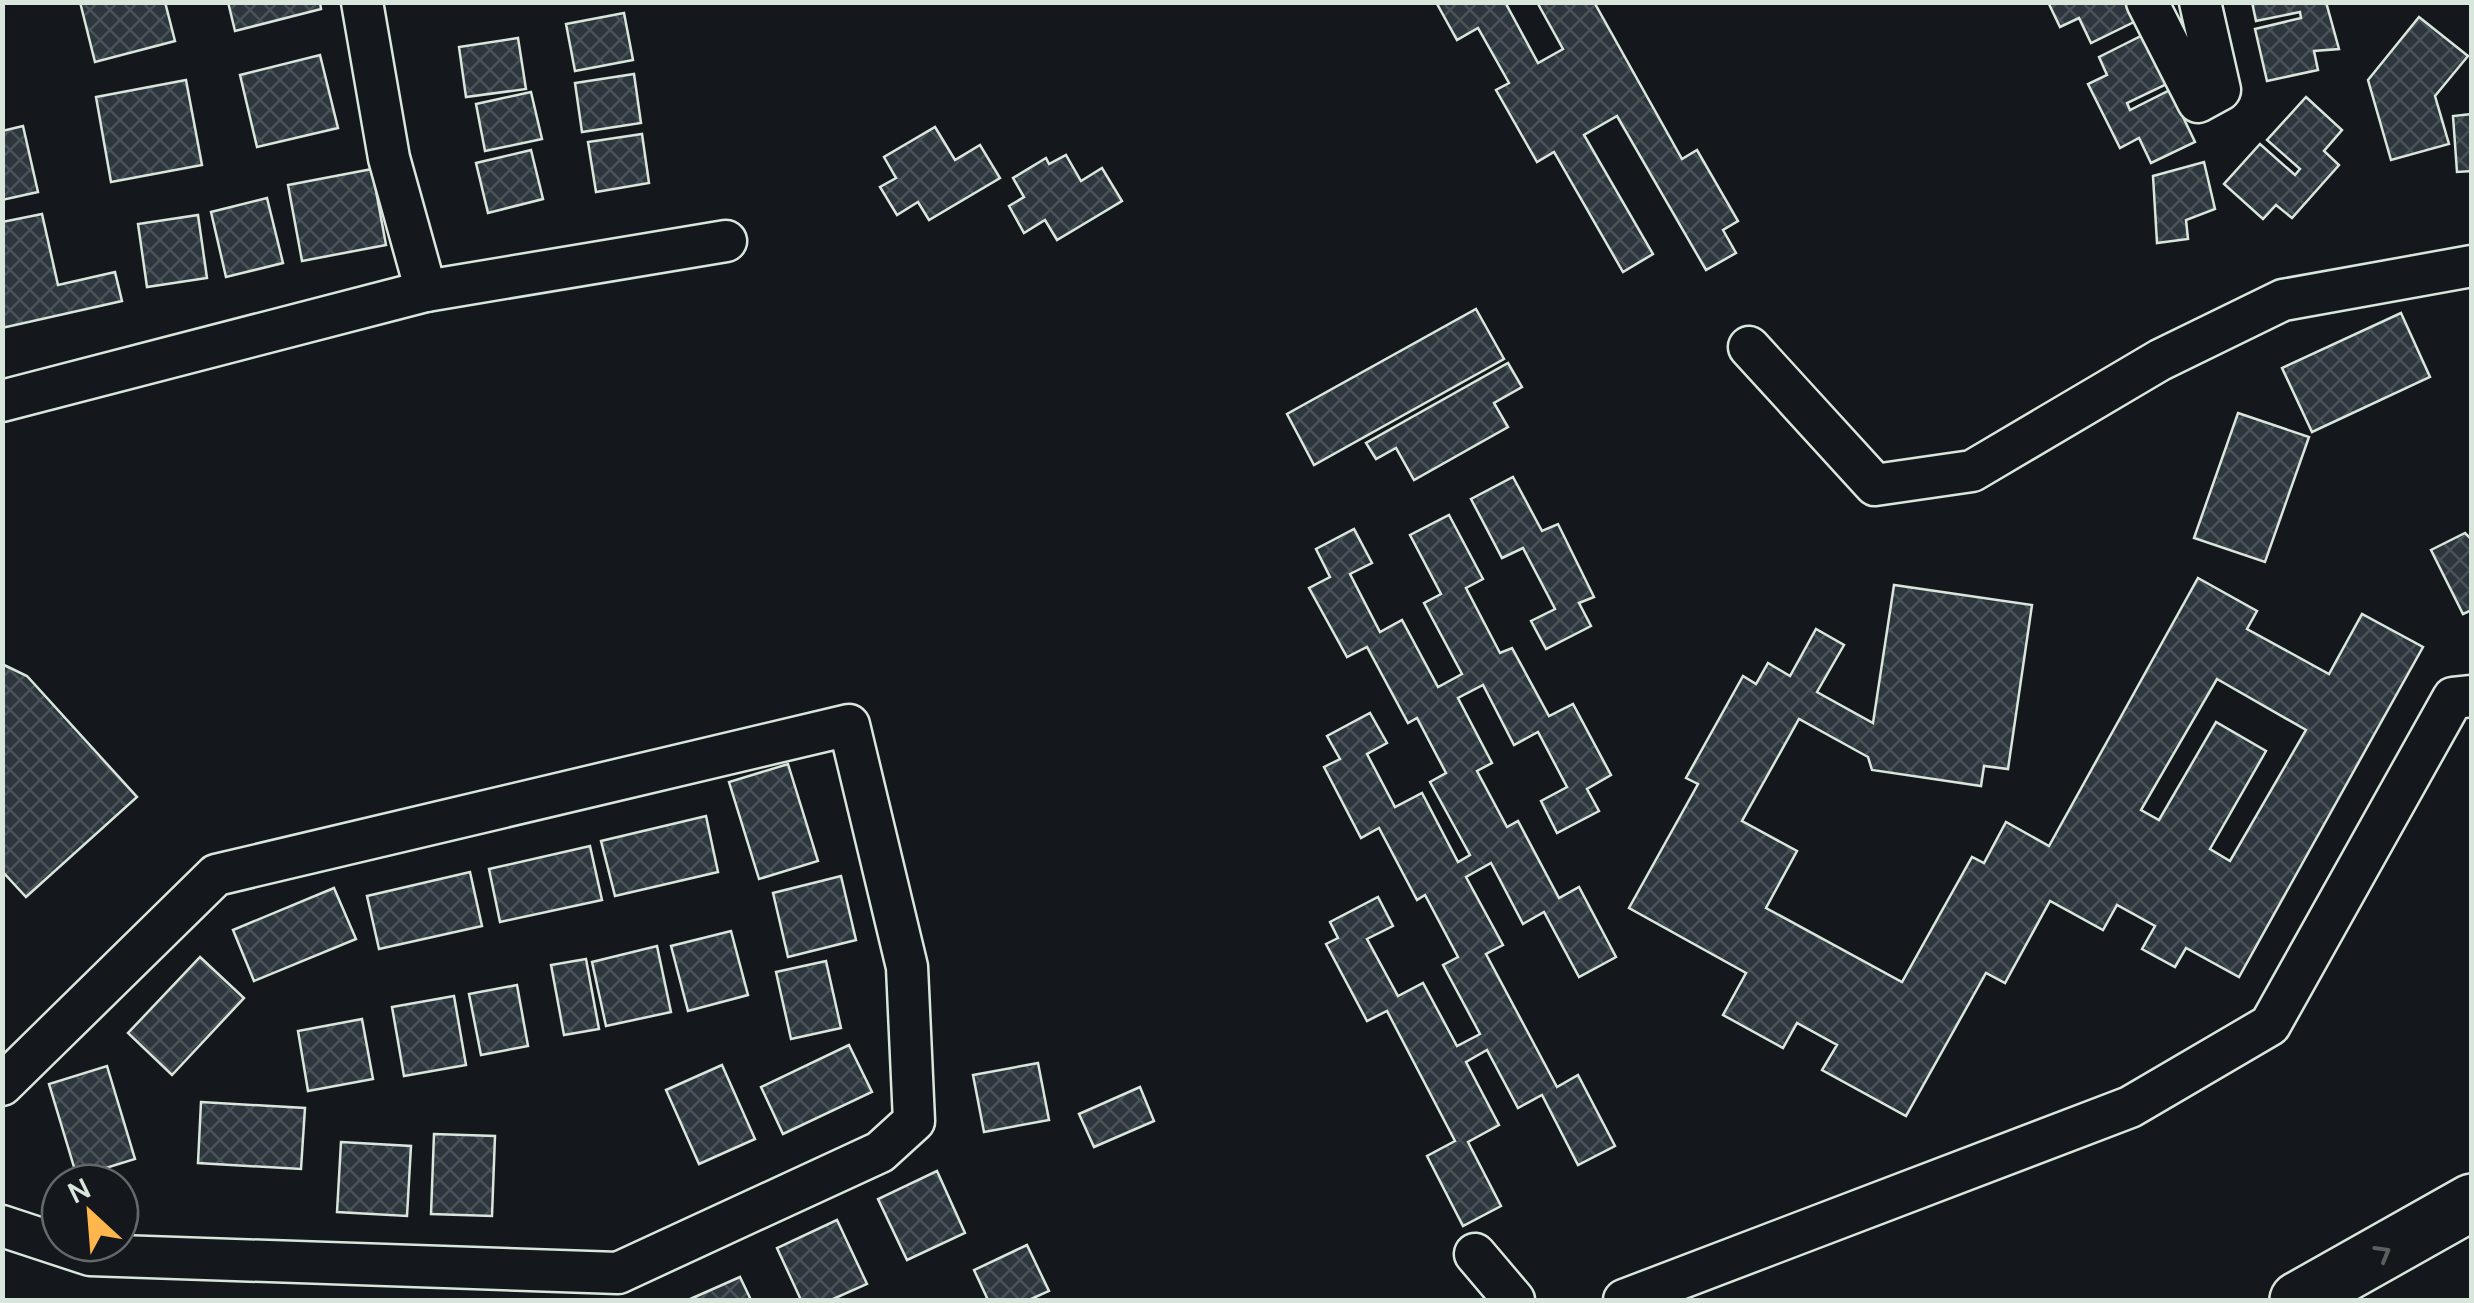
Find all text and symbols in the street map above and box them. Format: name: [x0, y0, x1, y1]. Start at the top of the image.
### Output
north arrow: [40, 1163, 140, 1263]
text: N: [61, 1168, 96, 1211]
one-way arrow: [2372, 1246, 2390, 1265]

